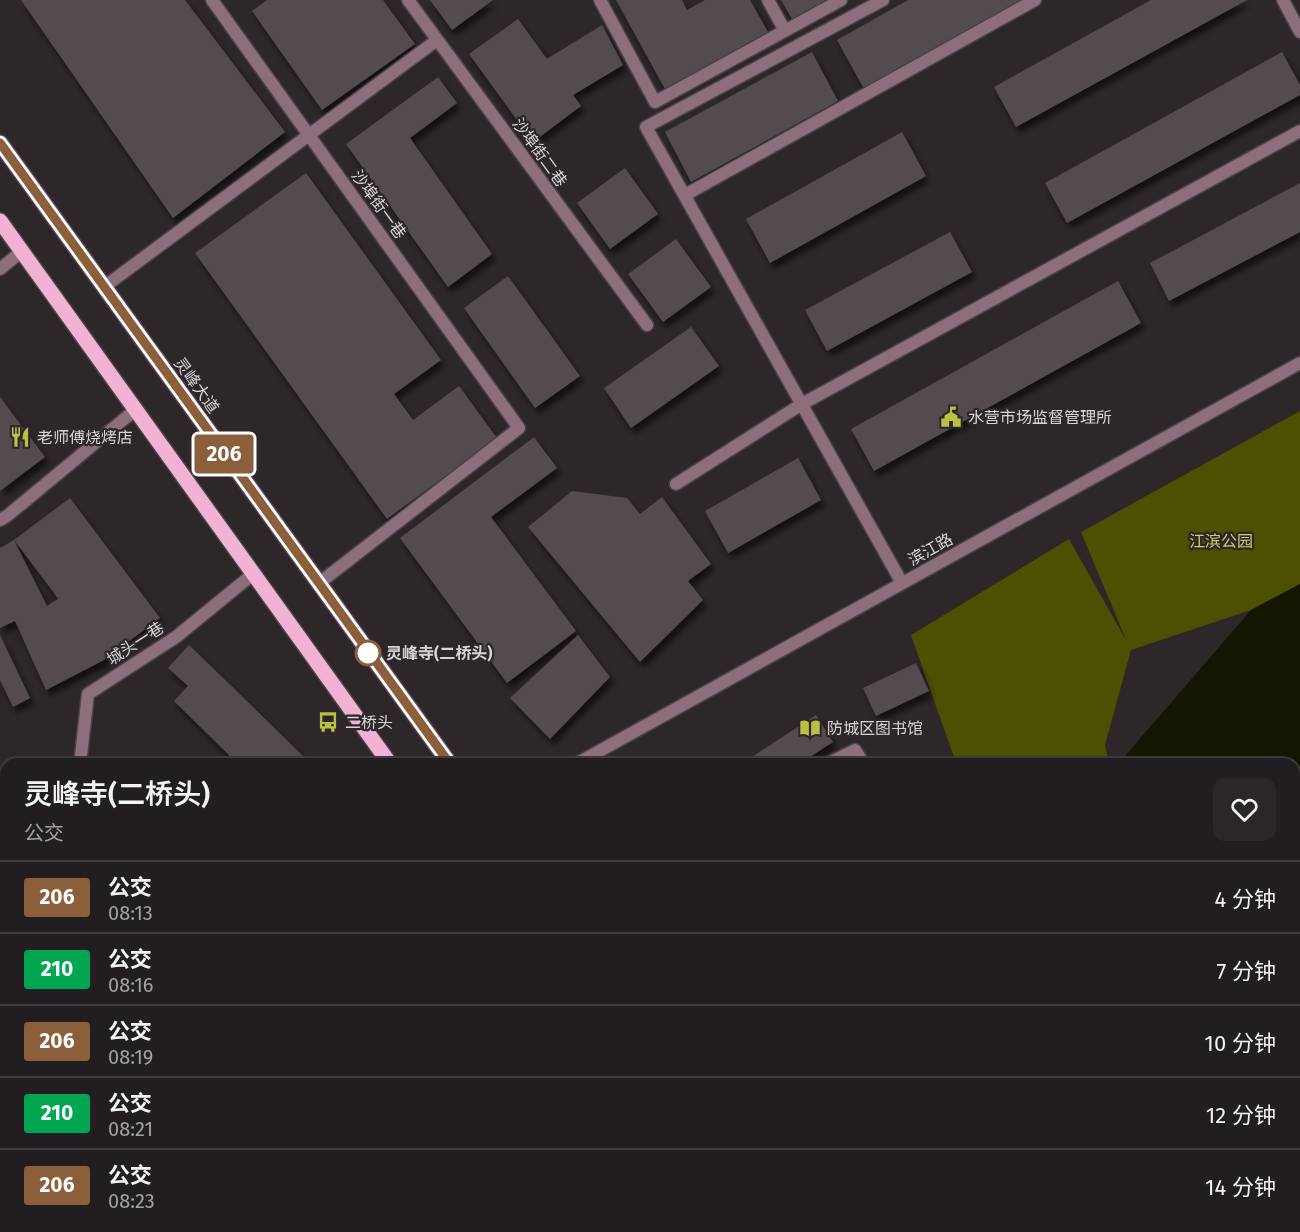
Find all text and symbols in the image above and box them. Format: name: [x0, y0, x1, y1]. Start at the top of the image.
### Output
street label: 沙埠街二巷: [508, 114, 571, 190]
street label: 沙埠街一巷: [347, 166, 410, 242]
street label: 灵峰大道: [170, 354, 223, 417]
public building icon: 水营市场监督管理所: [939, 405, 963, 429]
place label: 水营市场监督管理所: [968, 408, 1112, 427]
restaurant icon: 老师傅烧烤店: [8, 425, 32, 449]
place label: 老师傅烧烤店: [37, 428, 133, 447]
line badge: 206: [190, 434, 258, 474]
text: 206: [207, 441, 242, 467]
street label: 滨江路: [905, 529, 956, 569]
park label: 江滨公园: [1189, 532, 1253, 551]
street label: 城头一巷: [103, 618, 167, 669]
marker: 灵峰寺(二桥头): [355, 640, 381, 666]
place label: 灵峰寺(二桥头): [386, 644, 492, 663]
bus stop icon: 二桥头: [316, 710, 340, 734]
place label: 二桥头: [345, 713, 393, 732]
library icon: 防城区图书馆: [798, 716, 822, 740]
place label: 防城区图书馆: [827, 719, 923, 738]
text: 灵峰寺(二桥头): [24, 778, 210, 811]
button: heart: [1213, 778, 1276, 841]
text: 公交: [24, 821, 64, 845]
text: 公交: [108, 874, 152, 901]
text: 206: [40, 884, 75, 910]
text: 4 分钟: [1214, 886, 1276, 913]
text: 08:13: [108, 901, 153, 925]
text: 公交: [108, 946, 152, 973]
text: 210: [41, 956, 73, 982]
text: 7 分钟: [1216, 958, 1276, 985]
text: 08:16: [108, 973, 154, 997]
text: 公交: [108, 1018, 152, 1045]
text: 206: [40, 1028, 75, 1054]
text: 10 分钟: [1204, 1030, 1276, 1057]
text: 08:19: [108, 1045, 153, 1069]
text: 公交: [108, 1090, 152, 1117]
text: 210: [41, 1100, 73, 1126]
text: 12 分钟: [1206, 1102, 1276, 1129]
text: 08:21: [108, 1117, 153, 1141]
text: 公交: [108, 1162, 152, 1189]
text: 206: [40, 1172, 75, 1198]
text: 14 分钟: [1205, 1174, 1276, 1201]
text: 08:23: [108, 1189, 155, 1213]

